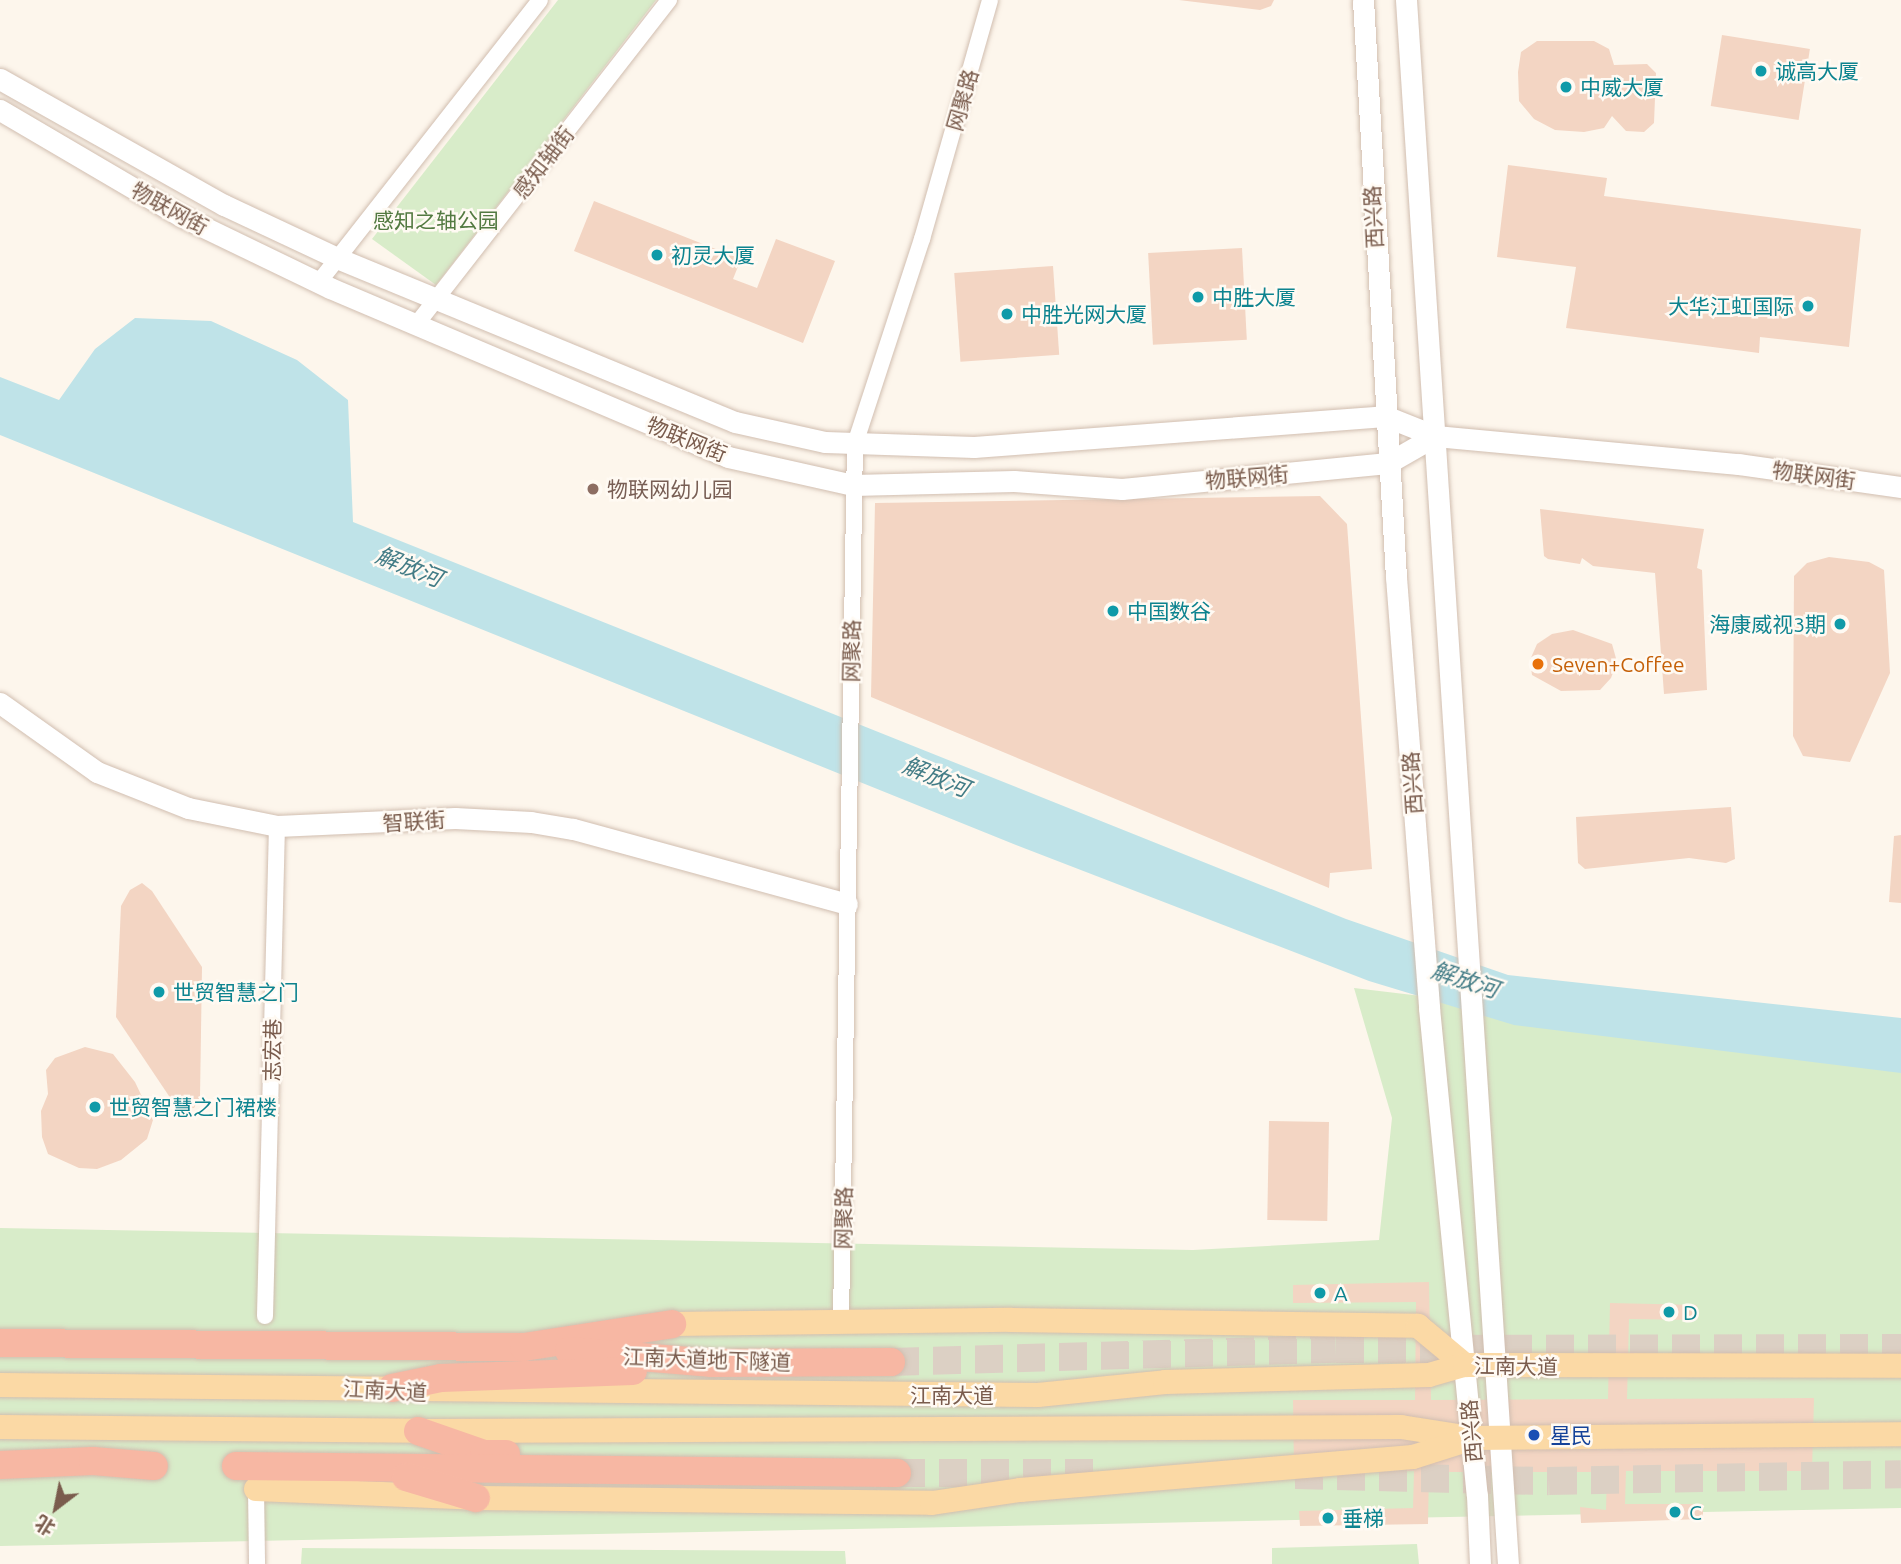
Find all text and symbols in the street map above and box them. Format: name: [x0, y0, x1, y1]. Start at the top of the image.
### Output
place label: 诚高大厦: [1775, 58, 1859, 84]
marker: 诚高大厦: [1753, 63, 1769, 79]
street label: 网聚路: [941, 66, 983, 134]
place label: 中威大厦: [1580, 74, 1664, 100]
marker: 中威大厦: [1558, 79, 1574, 95]
street label: 感知轴街: [507, 121, 579, 203]
street label: 物联网街: [127, 177, 213, 239]
street label: 西兴路: [1359, 185, 1387, 249]
park label: 感知之轴公园: [373, 207, 499, 233]
place label: 初灵大厦: [671, 242, 755, 268]
marker: 初灵大厦: [649, 247, 665, 263]
place label: 中胜大厦: [1212, 284, 1296, 310]
marker: 中胜大厦: [1190, 289, 1206, 305]
place label: 大华江虹国际: [1668, 293, 1794, 319]
marker: 大华江虹国际: [1800, 298, 1816, 314]
place label: 中胜光网大厦: [1021, 301, 1147, 327]
marker: 中胜光网大厦: [999, 306, 1015, 322]
street label: 物联网街: [643, 412, 731, 466]
street label: 物联网街: [1771, 457, 1857, 493]
street label: 物联网街: [1204, 461, 1290, 493]
place label: 物联网幼儿园: [607, 476, 733, 502]
marker: 物联网幼儿园: [585, 481, 601, 497]
water label: 解放河: [372, 541, 446, 593]
place label: 中国数谷: [1127, 598, 1211, 624]
marker: 中国数谷: [1105, 603, 1121, 619]
place label: 海康威视3期: [1709, 611, 1826, 637]
marker: 海康威视3期: [1832, 616, 1848, 632]
street label: 网聚路: [838, 619, 864, 683]
place label: Seven+Coffee: [1552, 651, 1685, 677]
marker: Seven+Coffee: [1530, 656, 1546, 672]
water label: 解放河: [899, 751, 973, 803]
street label: 西兴路: [1397, 751, 1427, 815]
street label: 智联街: [382, 806, 446, 836]
water label: 解放河: [1428, 956, 1502, 1004]
place label: 世贸智慧之门: [173, 979, 299, 1005]
marker: 世贸智慧之门: [151, 984, 167, 1000]
street label: 志宏巷: [259, 1018, 285, 1082]
place label: 世贸智慧之门裙楼: [109, 1094, 277, 1120]
marker: 世贸智慧之门裙楼: [87, 1099, 103, 1115]
street label: 网聚路: [830, 1186, 856, 1250]
place label: A: [1334, 1280, 1348, 1306]
marker: A: [1312, 1285, 1328, 1301]
place label: D: [1683, 1299, 1698, 1325]
marker: D: [1661, 1304, 1677, 1320]
street label: 江南大道地下隧道: [623, 1343, 791, 1375]
street label: 江南大道: [1474, 1353, 1558, 1379]
street label: 江南大道: [342, 1375, 428, 1405]
street label: 江南大道: [910, 1382, 994, 1408]
street label: 西兴路: [1456, 1399, 1486, 1463]
place label: 星民: [1550, 1422, 1592, 1448]
marker: 星民: [1524, 1425, 1544, 1445]
north arrow: [21, 1473, 91, 1543]
place label: C: [1689, 1499, 1702, 1525]
marker: C: [1667, 1504, 1683, 1520]
place label: 垂梯: [1342, 1505, 1384, 1531]
marker: 垂梯: [1320, 1510, 1336, 1526]
text: 北: [31, 1511, 59, 1540]

